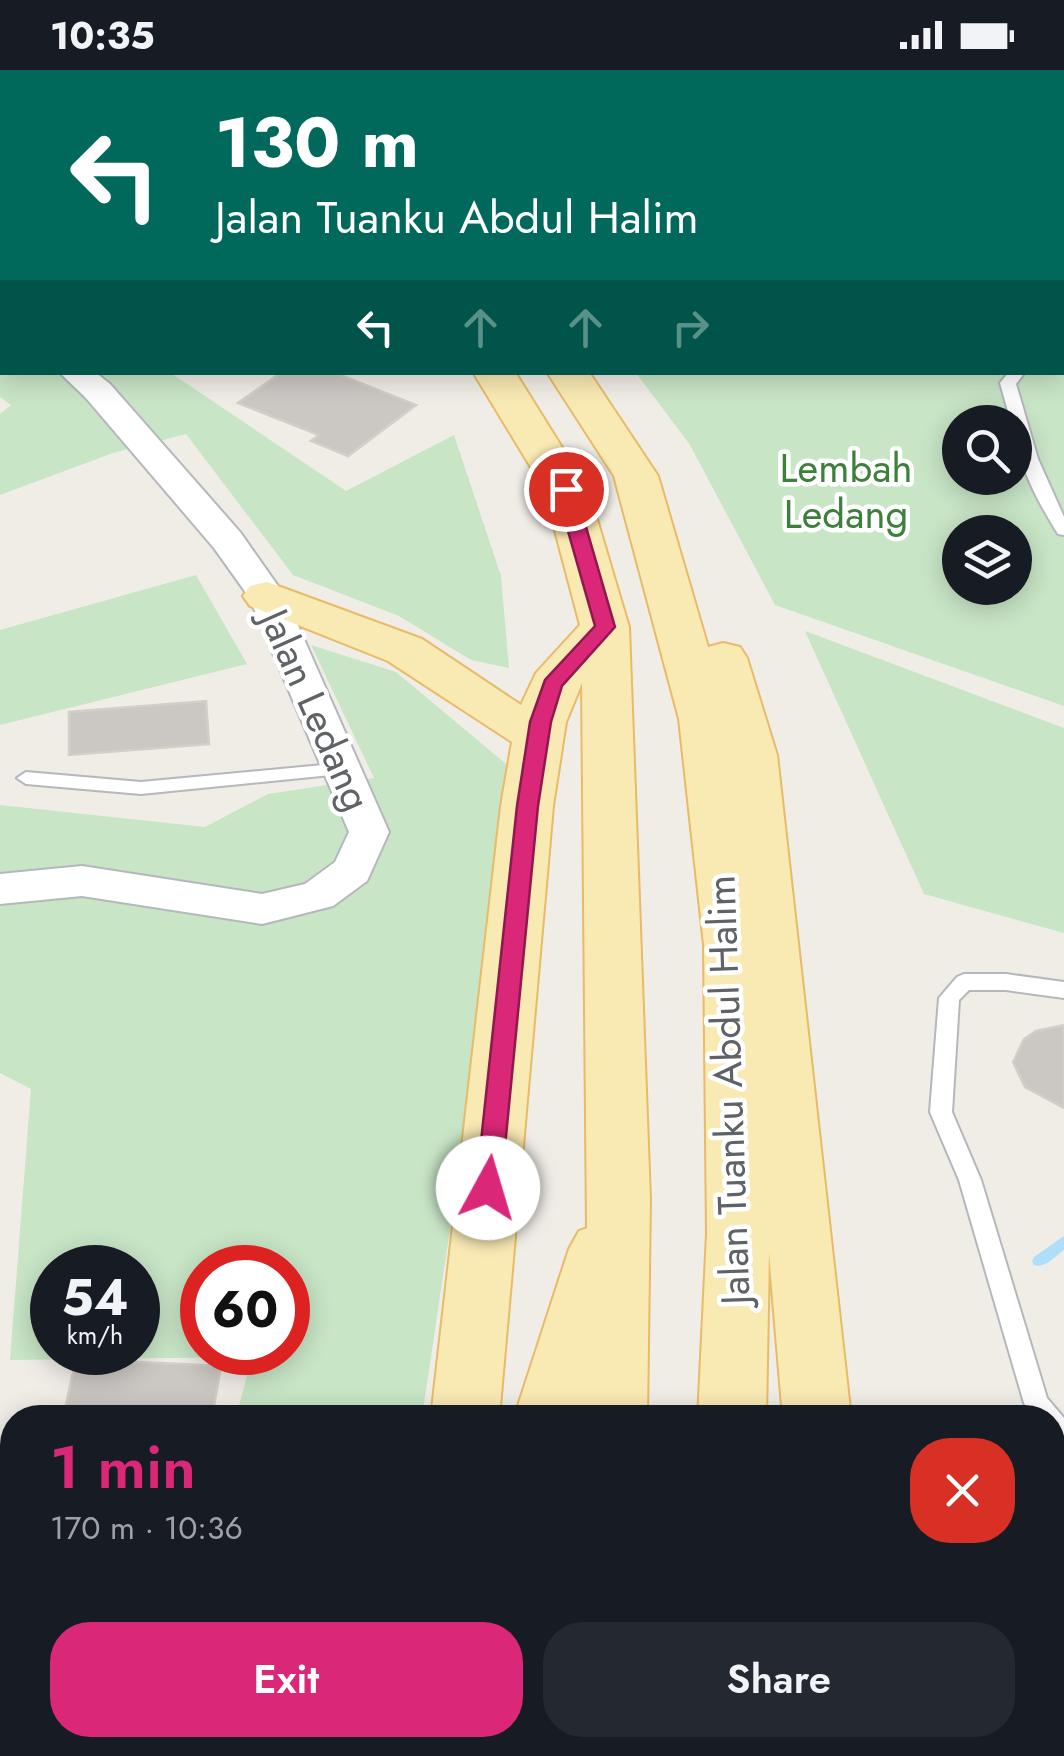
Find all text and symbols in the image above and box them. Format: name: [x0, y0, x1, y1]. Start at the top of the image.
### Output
text: 10:35: [50, 8, 155, 63]
text: 130 m: [215, 92, 419, 193]
icon: left: [50, 110, 180, 240]
text: Jalan Tuanku Abdul Halim: [215, 185, 699, 250]
icon: left: [348, 300, 403, 355]
icon: ahead: [453, 300, 508, 355]
icon: ahead: [558, 300, 613, 355]
icon: right: [663, 300, 718, 355]
map controls: [942, 405, 1032, 605]
button: search: [942, 405, 1032, 495]
park label: Lembah Ledang: [780, 439, 912, 543]
pin: [524, 447, 609, 532]
icon: arrive: [539, 462, 594, 517]
button: layers: [942, 515, 1032, 605]
street label: Jalan Ledang: [244, 596, 386, 820]
street label: Jalan Tuanku Abdul Halim: [692, 874, 765, 1311]
position arrow: [436, 1136, 540, 1240]
speed limit sign: 60: [180, 1245, 310, 1375]
text: 54: [61, 1261, 129, 1334]
text: km/h: [67, 1317, 123, 1353]
text: 1 min: [50, 1424, 196, 1511]
button: close: [910, 1438, 1015, 1543]
text: 170 m · 10:36: [50, 1505, 243, 1551]
button: Exit: [50, 1622, 523, 1737]
button: Share: [543, 1622, 1015, 1737]

